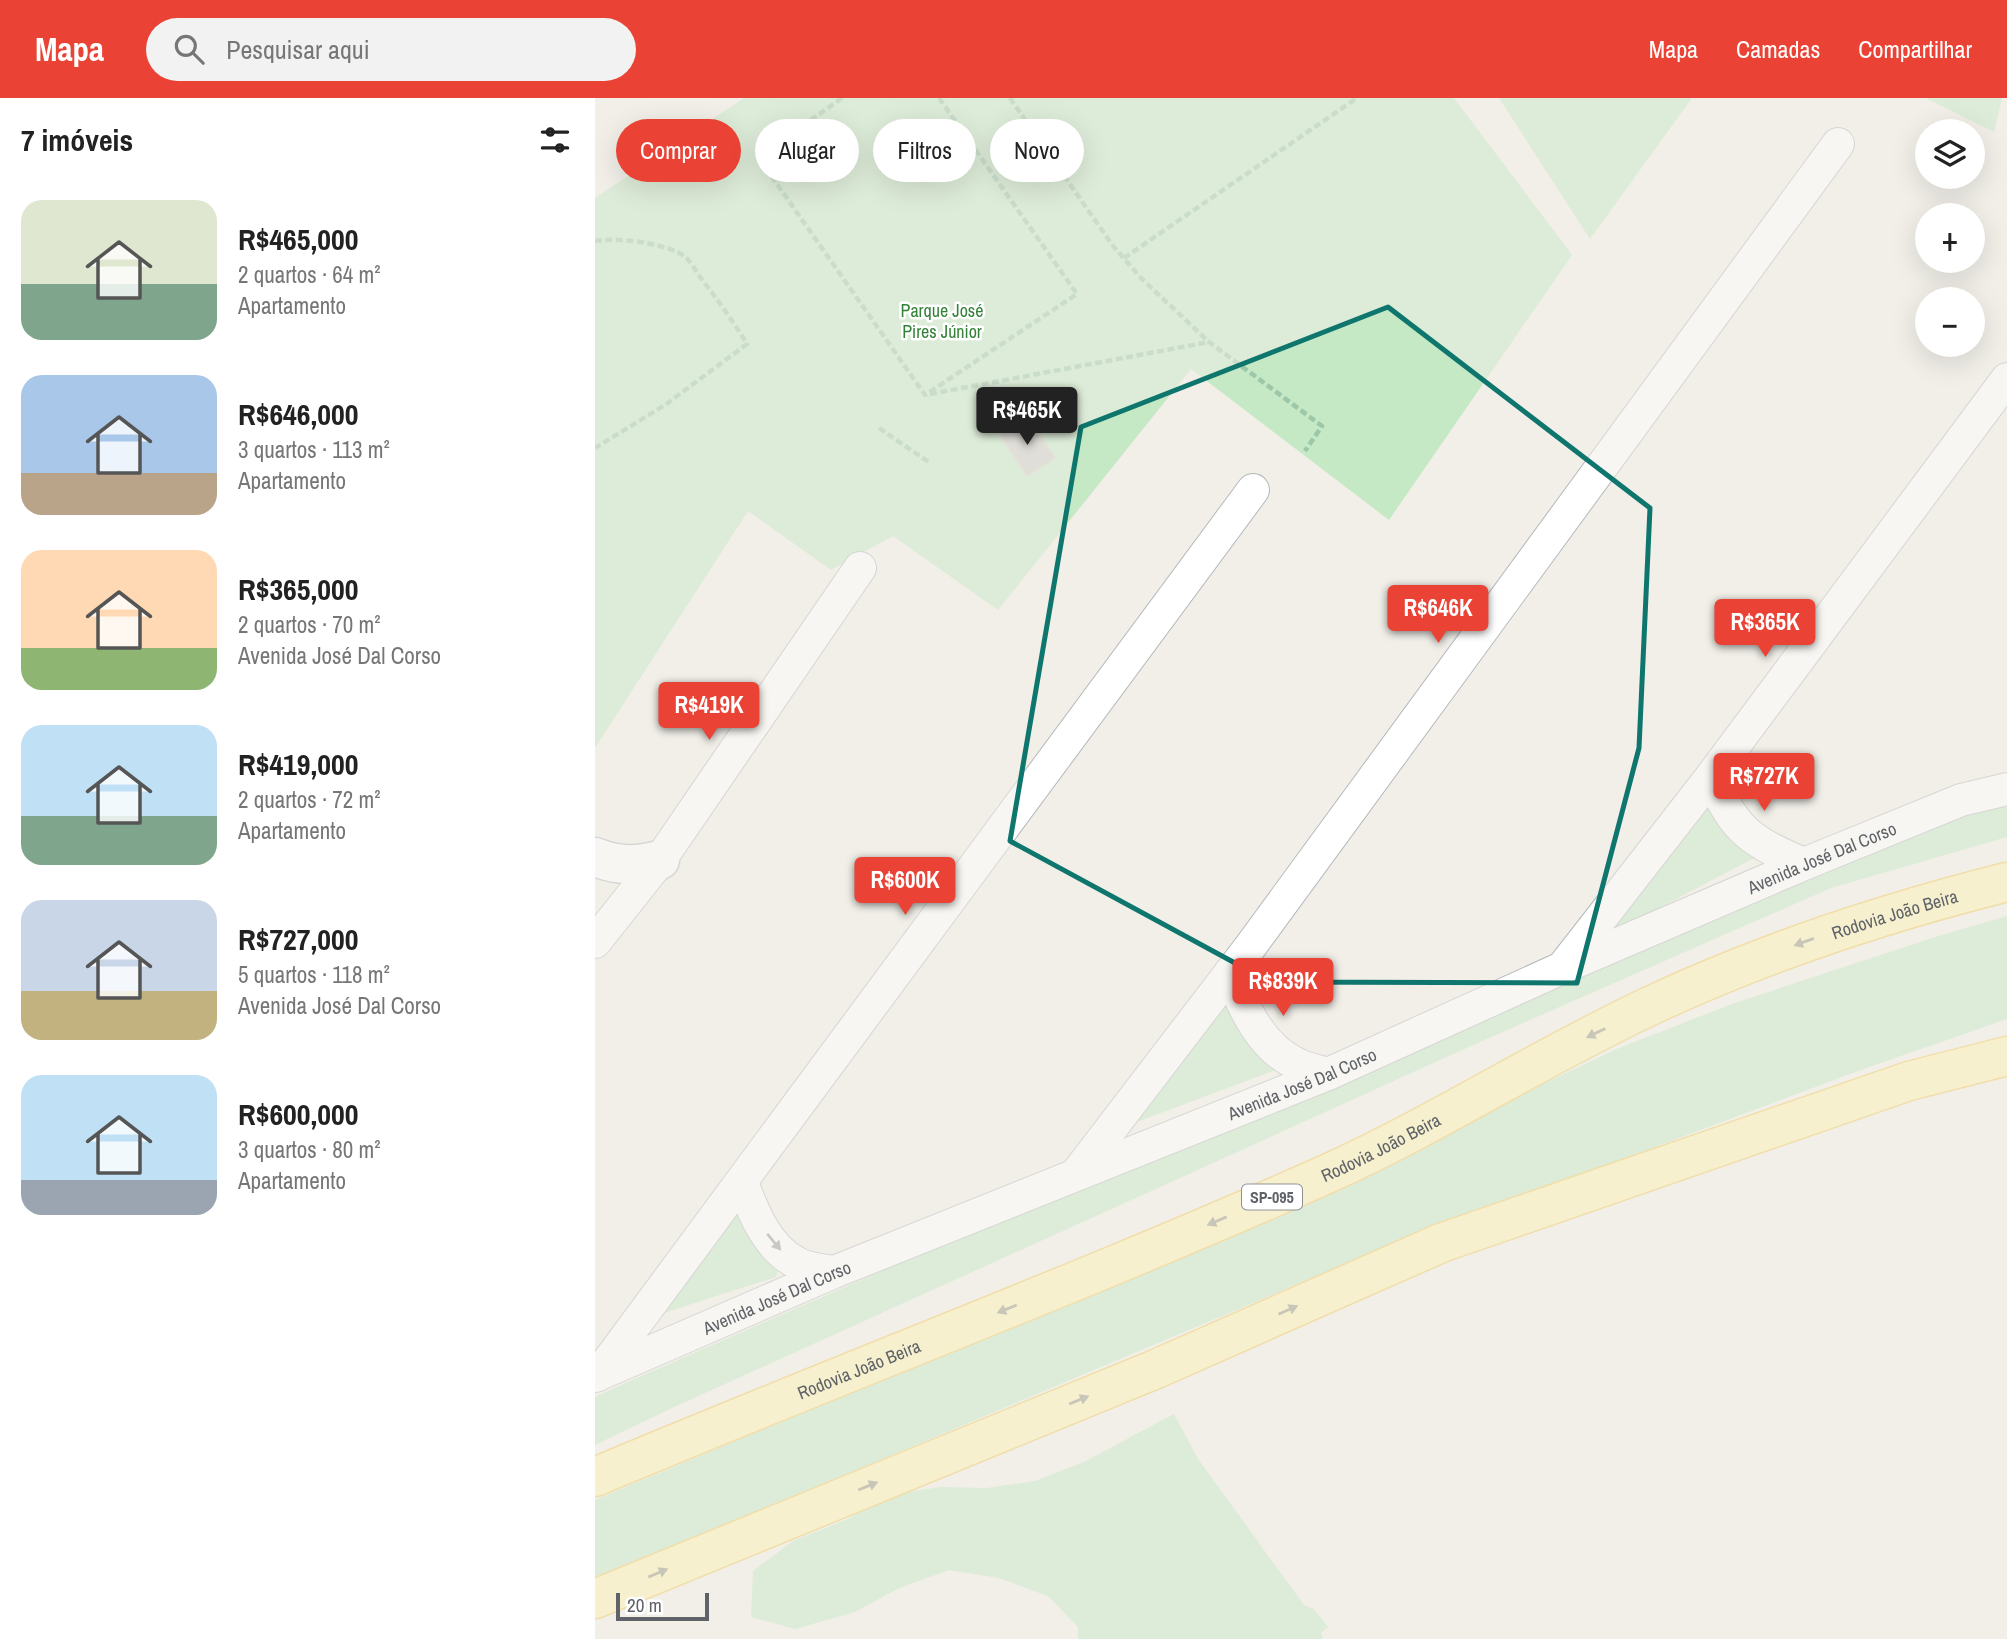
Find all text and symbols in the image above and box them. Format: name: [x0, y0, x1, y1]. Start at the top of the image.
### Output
search box: [146, 18, 636, 81]
text: Mapa: [35, 27, 104, 71]
icon: search: [170, 30, 208, 68]
text: Pesquisar aqui: [226, 32, 370, 67]
text: Mapa: [1649, 33, 1698, 65]
text: Camadas: [1736, 33, 1820, 65]
text: Compartilhar: [1858, 33, 1972, 65]
chip: Comprar: [616, 119, 741, 182]
chip: Alugar: [755, 119, 859, 182]
chip: Filtros: [873, 119, 976, 182]
chip: Novo: [990, 119, 1084, 182]
map controls: [1915, 119, 1985, 357]
button: layers: [1915, 119, 1985, 189]
text: 7 imóveis: [21, 120, 133, 160]
icon: filters: [536, 121, 574, 159]
button: +: [1915, 203, 1985, 273]
text: R$465,000: [238, 219, 358, 259]
icon: home: [77, 228, 161, 312]
text: 2 quartos · 64 m²: [238, 259, 381, 290]
button: −: [1915, 287, 1985, 357]
text: Apartamento: [238, 290, 346, 321]
park label: Parque José Pires Júnior: [901, 298, 983, 344]
pin: R$465K: [970, 388, 1084, 447]
text: R$646,000: [238, 394, 358, 434]
text: R$465K: [992, 394, 1062, 425]
icon: home: [77, 403, 161, 487]
text: 3 quartos · 113 m²: [238, 434, 390, 465]
text: Apartamento: [238, 465, 346, 496]
text: R$365,000: [238, 569, 358, 609]
icon: home: [77, 578, 161, 662]
pin: R$646K: [1381, 586, 1495, 645]
text: R$646K: [1403, 592, 1473, 623]
pin: R$365K: [1708, 600, 1822, 659]
text: R$365K: [1730, 606, 1800, 637]
text: 2 quartos · 70 m²: [238, 609, 381, 640]
text: Avenida José Dal Corso: [238, 640, 441, 671]
pin: R$419K: [652, 682, 766, 742]
text: R$419K: [674, 689, 744, 720]
text: R$419,000: [238, 744, 358, 784]
icon: home: [77, 753, 161, 837]
pin: R$727K: [1707, 754, 1821, 813]
text: R$727K: [1729, 760, 1799, 791]
text: 2 quartos · 72 m²: [238, 784, 381, 815]
text: Apartamento: [238, 815, 346, 846]
street label: Avenida José Dal Corso: [1742, 815, 1900, 900]
pin: R$600K: [848, 858, 962, 917]
text: R$600K: [870, 864, 940, 895]
street label: Rodovia João Beira: [1828, 883, 1960, 945]
text: R$727,000: [238, 919, 358, 959]
icon: home: [77, 928, 161, 1012]
one-way arrow: [1794, 937, 1815, 948]
pin: R$839K: [1226, 958, 1340, 1018]
text: 5 quartos · 118 m²: [238, 959, 390, 990]
text: R$839K: [1248, 965, 1318, 996]
text: Avenida José Dal Corso: [238, 990, 441, 1021]
one-way arrow: [1586, 1027, 1606, 1038]
street label: Avenida José Dal Corso: [1223, 1041, 1380, 1126]
text: R$600,000: [238, 1094, 358, 1134]
icon: home: [77, 1103, 161, 1187]
street label: Rodovia João Beira: [1317, 1107, 1445, 1188]
text: 3 quartos · 80 m²: [238, 1134, 381, 1165]
text: Apartamento: [238, 1165, 346, 1196]
road number: SP-095: [1242, 1184, 1302, 1210]
one-way arrow: [1206, 1216, 1227, 1227]
one-way arrow: [766, 1233, 781, 1250]
street label: Avenida José Dal Corso: [698, 1254, 854, 1341]
one-way arrow: [997, 1304, 1018, 1315]
one-way arrow: [1278, 1305, 1299, 1316]
street label: Rodovia João Beira: [793, 1333, 924, 1405]
one-way arrow: [1069, 1395, 1090, 1406]
one-way arrow: [858, 1480, 879, 1491]
one-way arrow: [648, 1567, 669, 1578]
scale bar: [616, 1590, 709, 1622]
text: 20 m: [627, 1592, 662, 1618]

